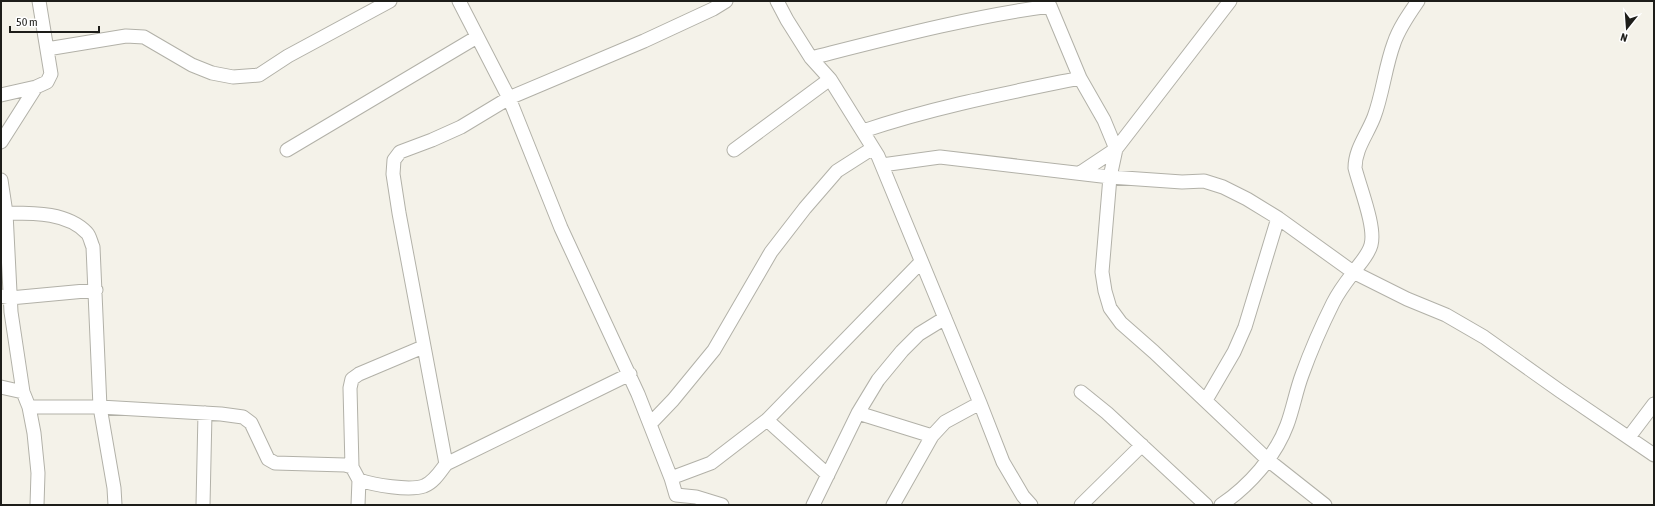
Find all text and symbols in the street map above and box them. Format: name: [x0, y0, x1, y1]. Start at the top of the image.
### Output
scale bar: [10, 8, 99, 34]
north arrow: [1607, 8, 1647, 48]
text: 50 m: [16, 15, 38, 29]
text: N: [1619, 31, 1629, 44]

